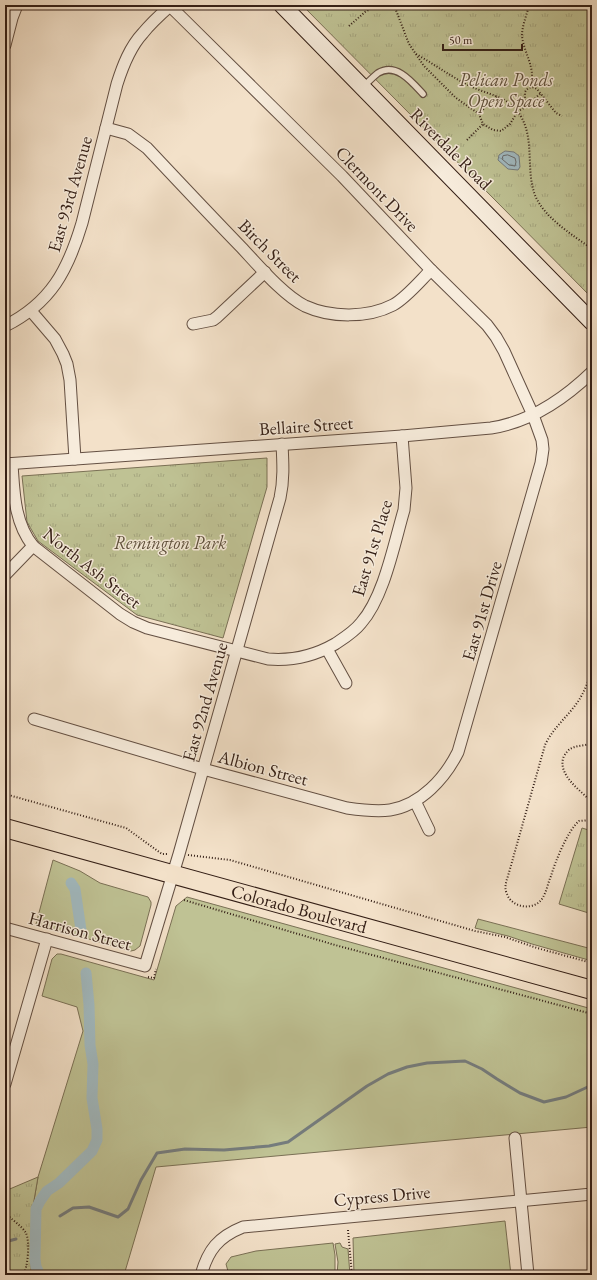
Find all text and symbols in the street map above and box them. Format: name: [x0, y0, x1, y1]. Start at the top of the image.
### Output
scale bar: [443, 26, 522, 52]
text: 50 m: [449, 32, 473, 48]
park label: Pelican Ponds Open Space: [459, 68, 554, 113]
street label: Riverdale Road: [406, 103, 498, 195]
street label: East 93rd Avenue: [42, 133, 97, 255]
street label: Clermont Drive: [331, 141, 424, 236]
street label: Birch Street: [234, 214, 307, 288]
street label: Bellaire Street: [258, 411, 354, 440]
street label: East 91st Place: [346, 497, 397, 599]
street label: North Ash Street: [39, 522, 146, 613]
park label: Remington Park: [114, 531, 226, 555]
street label: East 91st Drive: [456, 558, 507, 663]
street label: East 92nd Avenue: [176, 640, 233, 764]
street label: Albion Street: [215, 744, 311, 791]
street label: Colorado Boulevard: [229, 879, 370, 939]
street label: Harrison Street: [26, 906, 134, 955]
street label: Cypress Drive: [333, 1180, 431, 1211]

